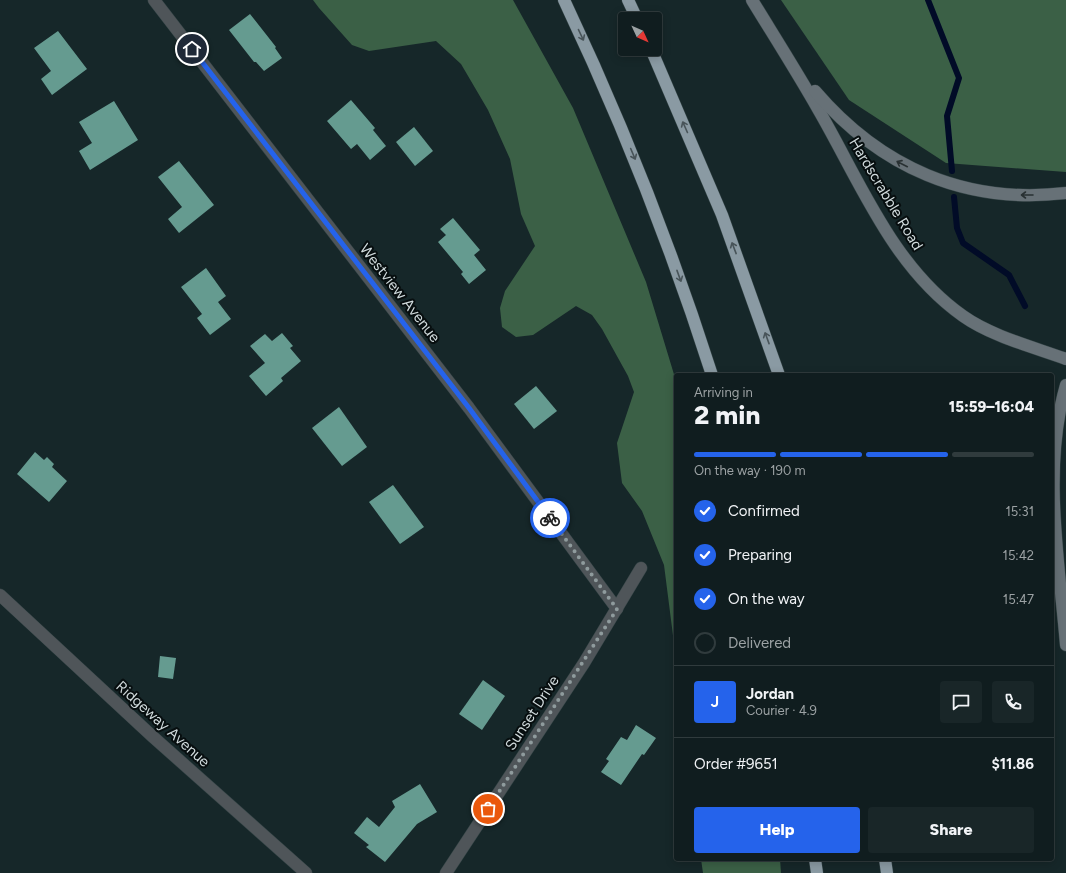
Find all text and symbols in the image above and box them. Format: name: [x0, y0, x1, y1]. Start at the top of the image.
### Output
north arrow: [618, 12, 662, 56]
map controls: [618, 12, 662, 56]
one-way arrow: [578, 29, 585, 41]
pin: [175, 32, 209, 66]
icon: home: [181, 38, 203, 60]
one-way arrow: [681, 122, 689, 134]
street label: Hardscrabble Road: [845, 135, 927, 253]
one-way arrow: [629, 148, 637, 160]
one-way arrow: [896, 160, 908, 167]
one-way arrow: [1021, 191, 1034, 199]
street label: Westview Avenue: [356, 240, 444, 346]
one-way arrow: [730, 242, 738, 254]
one-way arrow: [675, 269, 683, 281]
one-way arrow: [763, 332, 771, 344]
text: Arriving in: [694, 385, 753, 400]
text: 15:59–16:04: [949, 398, 1034, 416]
text: 2 min: [694, 399, 760, 431]
text: On the way · 190 m: [694, 463, 806, 478]
courier: [530, 498, 570, 538]
icon: check: [694, 500, 716, 522]
text: Confirmed: [728, 502, 800, 520]
text: 15:31: [1005, 504, 1034, 519]
icon: bike: [539, 507, 561, 529]
icon: check: [694, 544, 716, 566]
text: Preparing: [728, 546, 792, 564]
text: 15:42: [1003, 548, 1034, 563]
icon: check: [694, 588, 716, 610]
text: On the way: [728, 590, 805, 608]
text: 15:47: [1003, 592, 1034, 607]
text: Delivered: [728, 634, 791, 652]
street label: Sunset Drive: [501, 672, 563, 754]
street label: Ridgeway Avenue: [112, 677, 214, 771]
button: chat: [940, 681, 982, 723]
button: phone: [992, 681, 1034, 723]
text: Jordan: [746, 685, 794, 703]
text: J: [711, 693, 719, 711]
text: Courier · 4.9: [746, 703, 817, 718]
text: Order #9651: [694, 755, 778, 773]
text: $11.86: [991, 755, 1034, 773]
pin: [471, 792, 505, 826]
icon: bag: [477, 798, 499, 820]
button: Help: [694, 807, 860, 853]
button: Share: [868, 807, 1034, 853]

